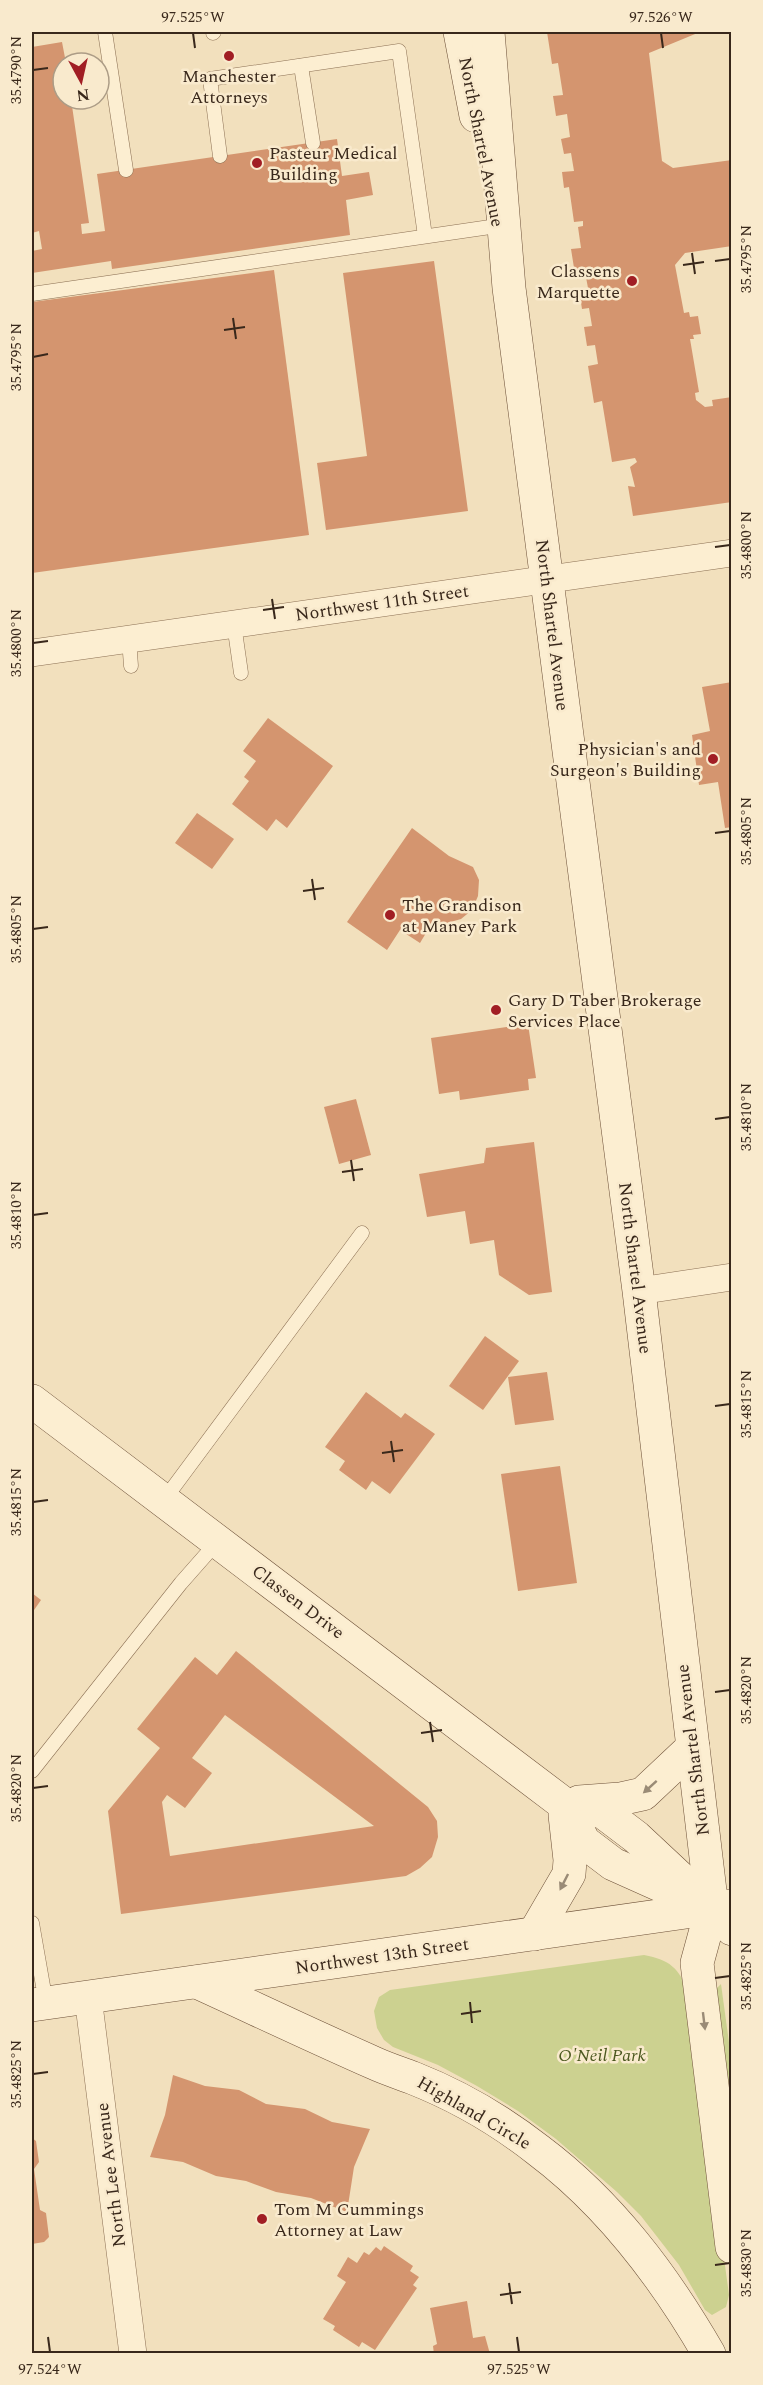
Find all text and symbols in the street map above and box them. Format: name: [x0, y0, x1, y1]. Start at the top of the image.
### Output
text: 97.525°W: [161, 6, 225, 29]
text: 97.526°W: [629, 6, 693, 29]
text: 35.4790°N: [5, 36, 28, 104]
marker: Manchester Attorneys: [222, 49, 236, 63]
north arrow: [51, 51, 111, 111]
street label: North Shartel Avenue: [451, 55, 511, 229]
place label: Manchester Attorneys: [182, 63, 276, 111]
text: N: [75, 82, 91, 108]
place label: Pasteur Medical Building: [269, 140, 398, 188]
marker: Pasteur Medical Building: [250, 156, 264, 170]
text: 35.4795°N: [735, 225, 758, 293]
place label: Classens Marquette: [536, 258, 620, 306]
marker: Classens Marquette: [625, 274, 639, 288]
text: 35.4795°N: [5, 323, 28, 391]
text: 35.4800°N: [735, 511, 758, 579]
street label: North Shartel Avenue: [528, 538, 576, 712]
street label: Northwest 11th Street: [293, 577, 471, 629]
text: 35.4800°N: [5, 609, 28, 677]
place label: Physician's and Surgeon's Building: [550, 736, 701, 784]
marker: Physician's and Surgeon's Building: [706, 752, 720, 766]
text: 35.4805°N: [735, 797, 758, 865]
place label: The Grandison at Maney Park: [402, 892, 522, 940]
text: 35.4805°N: [5, 895, 28, 963]
marker: The Grandison at Maney Park: [383, 908, 397, 922]
place label: Gary D Taber Brokerage Services Place: [508, 987, 702, 1035]
marker: Gary D Taber Brokerage Services Place: [489, 1003, 503, 1017]
text: 35.4810°N: [735, 1083, 758, 1151]
text: 35.4810°N: [5, 1181, 28, 1249]
street label: North Shartel Avenue: [611, 1181, 659, 1355]
text: 35.4815°N: [735, 1370, 758, 1438]
text: 35.4815°N: [5, 1468, 28, 1536]
street label: Classen Drive: [246, 1558, 350, 1646]
text: 35.4820°N: [735, 1656, 758, 1724]
street label: North Shartel Avenue: [669, 1663, 717, 1837]
text: 35.4820°N: [5, 1754, 28, 1822]
one-way arrow: [643, 1780, 658, 1793]
one-way arrow: [559, 1873, 569, 1890]
street label: Northwest 13th Street: [293, 1930, 471, 1982]
text: 35.4825°N: [735, 1942, 758, 2010]
one-way arrow: [699, 2012, 708, 2031]
text: 35.4825°N: [5, 2040, 28, 2108]
park label: O'Neil Park: [558, 2042, 646, 2069]
street label: Highland Circle: [412, 2069, 536, 2157]
street label: North Lee Avenue: [89, 2101, 133, 2249]
place label: Tom M Cummings Attorney at Law: [274, 2196, 424, 2244]
marker: Tom M Cummings Attorney at Law: [255, 2212, 269, 2226]
text: 35.4830°N: [735, 2229, 758, 2297]
text: 97.524°W: [18, 2358, 82, 2381]
text: 97.525°W: [487, 2358, 551, 2381]

